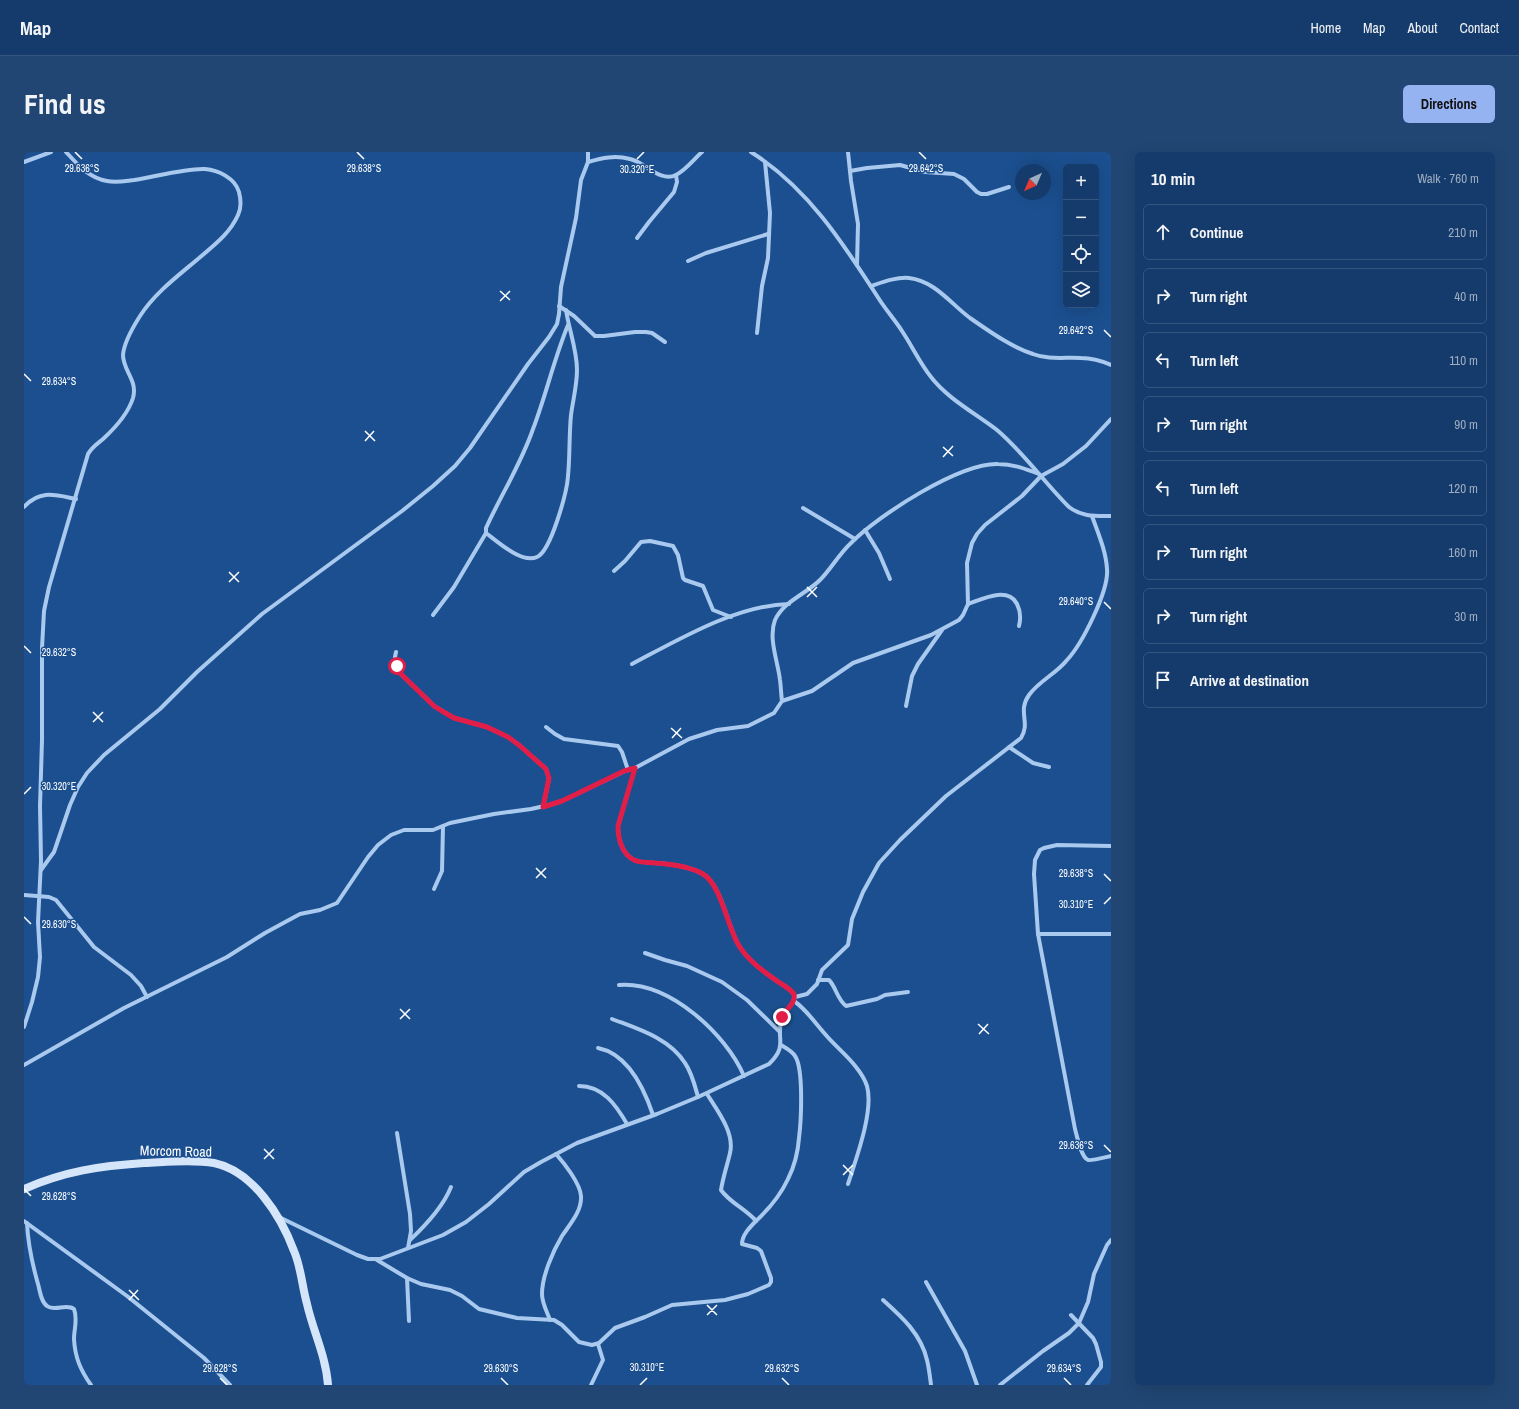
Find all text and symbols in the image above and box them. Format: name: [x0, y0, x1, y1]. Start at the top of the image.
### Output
text: Map: [20, 15, 51, 41]
text: Home: [1310, 19, 1341, 37]
text: Map: [1363, 19, 1385, 37]
text: About: [1407, 19, 1437, 37]
text: Contact: [1459, 19, 1499, 37]
text: Find us: [24, 85, 106, 123]
button: Directions: [1403, 85, 1495, 123]
text: 29.636°S: [65, 162, 100, 175]
text: 29.638°S: [347, 162, 382, 175]
text: 29.642°S: [909, 162, 944, 175]
text: 30.320°E: [620, 163, 654, 176]
north arrow: [1015, 164, 1051, 200]
map controls: [1063, 164, 1099, 308]
button: +: [1063, 164, 1099, 200]
text: 10 min: [1151, 167, 1195, 190]
text: Walk · 760 m: [1417, 170, 1479, 187]
button: −: [1063, 200, 1099, 236]
icon: ahead: [1152, 221, 1174, 243]
text: Continue: [1190, 222, 1243, 243]
text: 210 m: [1448, 224, 1478, 241]
button: locate: [1063, 236, 1099, 272]
button: layers: [1063, 272, 1099, 308]
icon: right: [1152, 285, 1174, 307]
text: Turn right: [1190, 286, 1247, 307]
text: 40 m: [1454, 288, 1478, 305]
text: 29.642°S: [1059, 324, 1094, 337]
icon: left: [1152, 349, 1174, 371]
text: Turn left: [1190, 350, 1238, 371]
text: 110 m: [1449, 352, 1478, 369]
text: 29.634°S: [42, 375, 77, 388]
icon: right: [1152, 413, 1174, 435]
text: Turn right: [1190, 414, 1247, 435]
text: 90 m: [1454, 416, 1478, 433]
icon: left: [1152, 477, 1174, 499]
text: Turn left: [1190, 478, 1238, 499]
text: 120 m: [1448, 480, 1478, 497]
icon: right: [1152, 541, 1174, 563]
text: Turn right: [1190, 542, 1247, 563]
text: 160 m: [1448, 544, 1478, 561]
text: 29.640°S: [1059, 595, 1094, 608]
icon: right: [1152, 605, 1174, 627]
text: Turn right: [1190, 606, 1247, 627]
text: 30 m: [1454, 608, 1478, 625]
text: 29.632°S: [42, 646, 77, 659]
route start: [388, 657, 406, 675]
icon: arrive: [1152, 669, 1174, 691]
text: Arrive at destination: [1190, 670, 1309, 691]
text: 30.320°E: [42, 780, 76, 793]
text: 29.638°S: [1059, 867, 1094, 880]
text: 30.310°E: [1059, 898, 1093, 911]
text: 29.630°S: [42, 918, 77, 931]
route end: [773, 1008, 791, 1026]
text: 29.636°S: [1059, 1139, 1094, 1152]
street label: Morcom Road: [140, 1141, 212, 1161]
text: 29.628°S: [42, 1190, 77, 1203]
text: 30.310°E: [630, 1361, 664, 1374]
text: 29.628°S: [203, 1362, 238, 1375]
text: 29.630°S: [484, 1362, 519, 1375]
text: 29.632°S: [765, 1362, 800, 1375]
text: 29.634°S: [1047, 1362, 1082, 1375]

